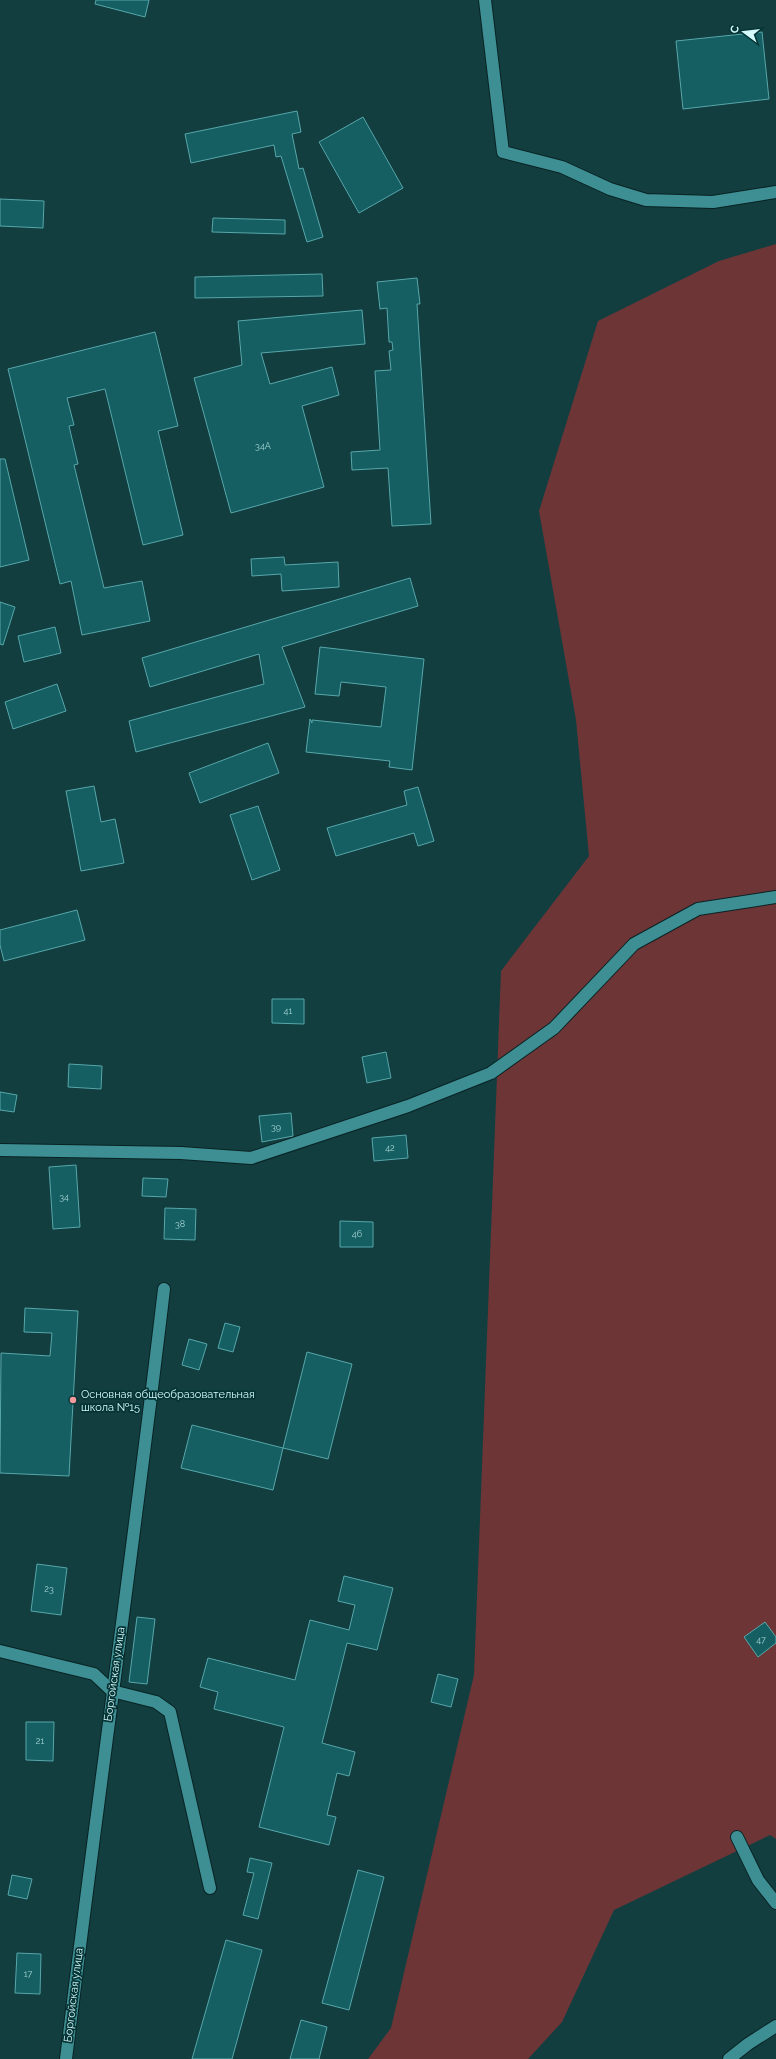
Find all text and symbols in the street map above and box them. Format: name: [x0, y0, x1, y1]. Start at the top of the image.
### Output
north arrow: [724, 12, 764, 52]
text: С: [728, 24, 742, 35]
house number: 34А: [255, 441, 271, 451]
house number: 41: [284, 1006, 293, 1016]
house number: 39: [271, 1122, 281, 1132]
house number: 42: [385, 1143, 395, 1153]
house number: 34: [59, 1192, 69, 1202]
house number: 38: [175, 1219, 185, 1229]
house number: 46: [352, 1229, 363, 1239]
place label: Основная общеобразовательная школа №15: [81, 1388, 255, 1414]
marker: Основная общеобразовательная школа №15: [68, 1395, 78, 1405]
house number: 23: [44, 1584, 54, 1594]
street label: Боргойская улица: [101, 1626, 128, 1722]
house number: 47: [756, 1635, 766, 1645]
house number: 21: [36, 1736, 44, 1746]
street label: Боргойская улица: [61, 1947, 86, 2043]
house number: 17: [24, 1969, 32, 1979]

